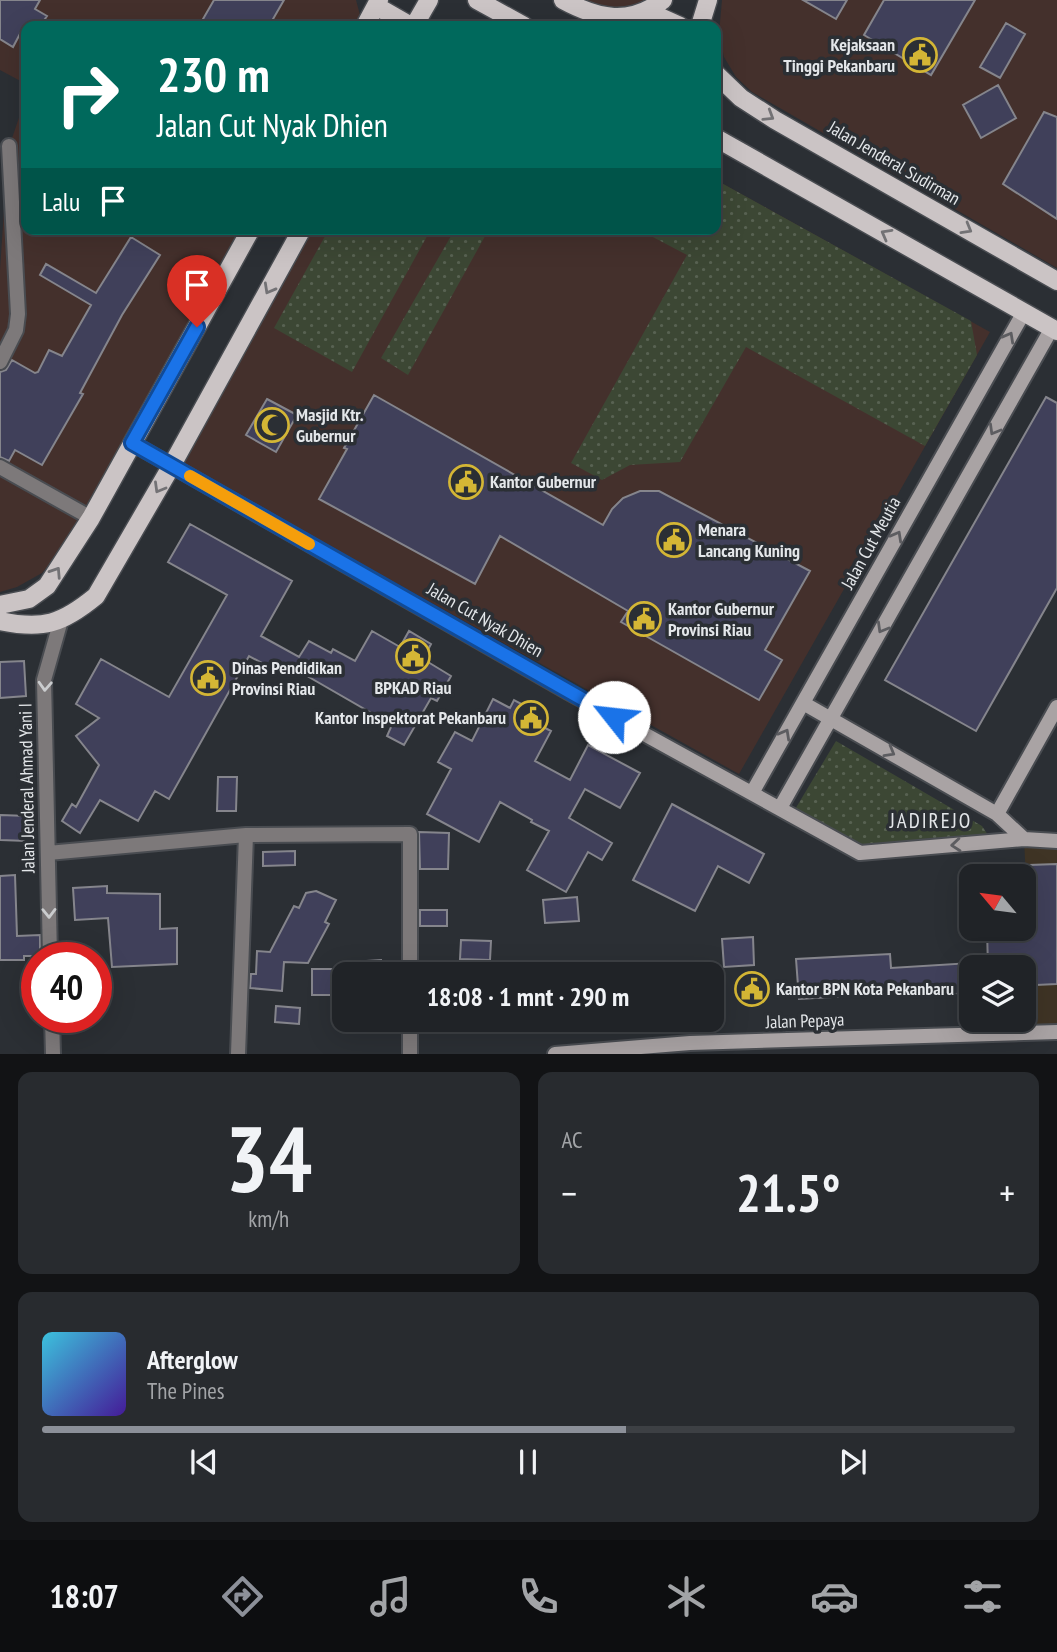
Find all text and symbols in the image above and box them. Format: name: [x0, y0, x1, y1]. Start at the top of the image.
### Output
place label: Kejaksaan Tinggi Pekanbaru: [783, 33, 895, 77]
public building icon: Kejaksaan Tinggi Pekanbaru: [901, 36, 939, 74]
text: 230 m: [157, 42, 270, 106]
icon: right: [42, 49, 133, 140]
text: Jalan Cut Nyak Dhien: [157, 104, 388, 146]
one-way arrow: [762, 108, 775, 121]
street label: Jalan Jenderal Sudirman: [823, 115, 964, 210]
icon: arrive: [94, 182, 132, 220]
text: Lalu: [42, 185, 80, 218]
one-way arrow: [960, 221, 972, 234]
one-way arrow: [881, 229, 894, 242]
pin: [167, 255, 227, 327]
icon: arrive: [178, 266, 216, 304]
one-way arrow: [264, 282, 277, 294]
one-way arrow: [1001, 332, 1014, 345]
place label: Masjid Ktr. Gubernur: [296, 403, 364, 447]
mosque icon: Masjid Ktr. Gubernur: [253, 406, 291, 444]
one-way arrow: [990, 422, 1003, 435]
public building icon: Kantor Gubernur: [447, 463, 485, 501]
place label: Kantor Gubernur: [490, 470, 597, 493]
one-way arrow: [154, 481, 167, 493]
street label: Jalan Cut Meutia: [835, 493, 905, 594]
place label: Menara Lancang Kuning: [698, 518, 800, 562]
public building icon: Menara Lancang Kuning: [655, 521, 693, 559]
one-way arrow: [889, 530, 902, 543]
one-way arrow: [48, 567, 61, 580]
street label: Jalan Cut Nyak Dhien: [422, 577, 547, 662]
place label: Kantor Gubernur Provinsi Riau: [668, 597, 775, 641]
public building icon: Kantor Gubernur Provinsi Riau: [625, 600, 663, 638]
one-way arrow: [877, 620, 890, 633]
public building icon: BPKAD Riau: [394, 637, 432, 675]
place label: Dinas Pendidikan Provinsi Riau: [232, 656, 342, 700]
public building icon: Dinas Pendidikan Provinsi Riau: [189, 659, 227, 697]
place label: BPKAD Riau: [375, 676, 452, 699]
position arrow: [577, 680, 651, 754]
one-way arrow: [38, 681, 53, 692]
public building icon: Kantor Inspektorat Pekanbaru: [512, 699, 550, 737]
street label: Jalan Jenderal Ahmad Yani I: [14, 703, 39, 874]
place label: Kantor Inspektorat Pekanbaru: [315, 706, 506, 729]
one-way arrow: [777, 728, 790, 741]
one-way arrow: [882, 744, 895, 757]
district label: JADIREJO: [889, 807, 972, 834]
one-way arrow: [950, 837, 961, 852]
north arrow: [959, 864, 1036, 942]
map controls: [959, 864, 1036, 1032]
one-way arrow: [42, 908, 57, 919]
speed limit sign: 40: [21, 942, 112, 1033]
button: layers: [959, 955, 1036, 1032]
public building icon: Kantor BPN Kota Pekanbaru: [733, 970, 771, 1008]
place label: Kantor BPN Kota Pekanbaru: [776, 977, 954, 1000]
text: 18:08 · 1 mnt · 290 m: [427, 980, 629, 1013]
street label: Jalan Pepaya: [764, 1008, 845, 1033]
text: 34: [225, 1099, 312, 1217]
text: AC: [562, 1125, 582, 1154]
text: 21.5°: [736, 1159, 841, 1226]
text: −: [562, 1168, 577, 1217]
text: +: [999, 1168, 1015, 1217]
text: km/h: [248, 1204, 289, 1233]
text: Afterglow: [147, 1343, 238, 1376]
text: The Pines: [147, 1376, 225, 1405]
icon: previous: [185, 1443, 223, 1481]
icon: pause: [509, 1443, 547, 1481]
icon: next: [834, 1443, 872, 1481]
icon: directions: [218, 1572, 267, 1621]
icon: music: [366, 1572, 415, 1621]
icon: phone: [514, 1572, 563, 1621]
icon: climate: [662, 1572, 711, 1621]
icon: car: [810, 1572, 859, 1621]
icon: filters: [958, 1572, 1007, 1621]
text: 18:07: [50, 1575, 119, 1617]

